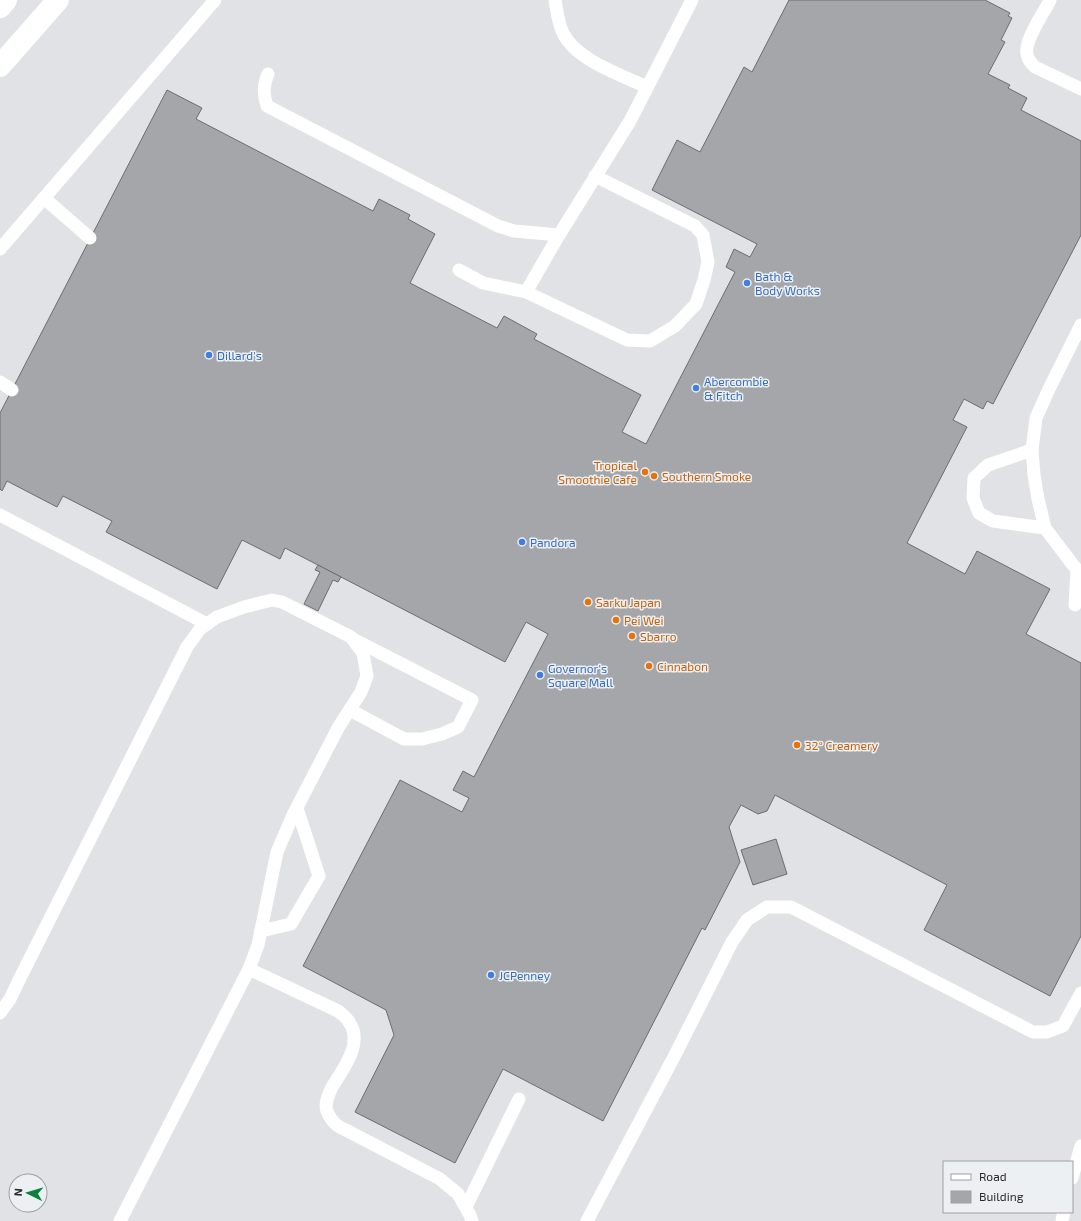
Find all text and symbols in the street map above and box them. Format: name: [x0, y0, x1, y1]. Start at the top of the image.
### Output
place label: Bath & Body Works: [755, 269, 820, 297]
marker: Bath & Body Works: [742, 278, 752, 288]
place label: Dillard's: [217, 348, 262, 362]
marker: Dillard's: [204, 350, 214, 360]
place label: Abercombie & Fitch: [704, 374, 769, 402]
marker: Abercombie & Fitch: [691, 383, 701, 393]
place label: Tropical Smoothie Cafe: [558, 458, 637, 486]
marker: Tropical Smoothie Cafe: [640, 467, 650, 477]
place label: Southern Smoke: [662, 469, 751, 483]
marker: Southern Smoke: [649, 471, 659, 481]
place label: Pandora: [530, 535, 576, 549]
marker: Pandora: [517, 537, 527, 547]
place label: Sarku Japan: [596, 595, 661, 609]
marker: Sarku Japan: [583, 597, 593, 607]
place label: Pei Wei: [624, 613, 664, 627]
marker: Pei Wei: [611, 615, 621, 625]
place label: Sbarro: [640, 629, 677, 643]
marker: Sbarro: [627, 631, 637, 641]
place label: Cinnabon: [657, 659, 708, 673]
place label: Governor's Square Mall: [548, 661, 613, 689]
marker: Cinnabon: [644, 661, 654, 671]
marker: Governor's Square Mall: [535, 670, 545, 680]
place label: 32° Creamery: [805, 738, 879, 752]
marker: 32° Creamery: [792, 740, 802, 750]
place label: JCPenney: [499, 968, 551, 982]
marker: JCPenney: [486, 970, 496, 980]
legend: [943, 1161, 1073, 1213]
text: Road: [979, 1169, 1007, 1183]
north arrow: [8, 1173, 48, 1213]
text: N: [11, 1188, 24, 1197]
text: Building: [979, 1189, 1024, 1203]

